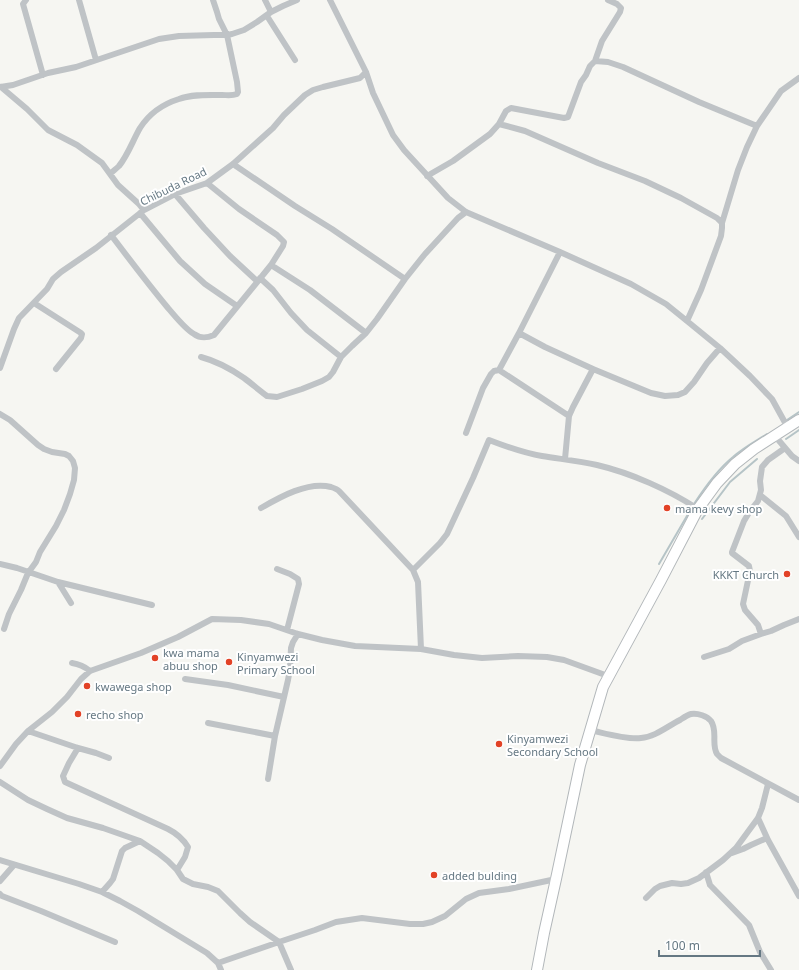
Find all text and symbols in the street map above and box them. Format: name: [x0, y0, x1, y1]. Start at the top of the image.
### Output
street label: Chibuda Road: [137, 163, 209, 209]
place label: mama kevy shop: [675, 501, 762, 516]
marker: mama kevy shop: [662, 503, 672, 513]
place label: KKKT Church: [713, 567, 779, 582]
marker: KKKT Church: [782, 569, 792, 579]
place label: kwa mama abuu shop: [163, 645, 219, 673]
place label: Kinyamwezi Primary School: [237, 649, 315, 677]
marker: kwa mama abuu shop: [150, 653, 160, 663]
marker: Kinyamwezi Primary School: [224, 657, 234, 667]
place label: kwawega shop: [95, 679, 172, 694]
marker: kwawega shop: [82, 681, 92, 691]
place label: recho shop: [86, 707, 144, 722]
marker: recho shop: [73, 709, 83, 719]
place label: Kinyamwezi Secondary School: [507, 731, 598, 759]
marker: Kinyamwezi Secondary School: [494, 739, 504, 749]
place label: added bulding: [442, 868, 517, 883]
marker: added bulding: [429, 870, 439, 880]
scale bar: [659, 932, 760, 958]
text: 100 m: [665, 937, 700, 954]

